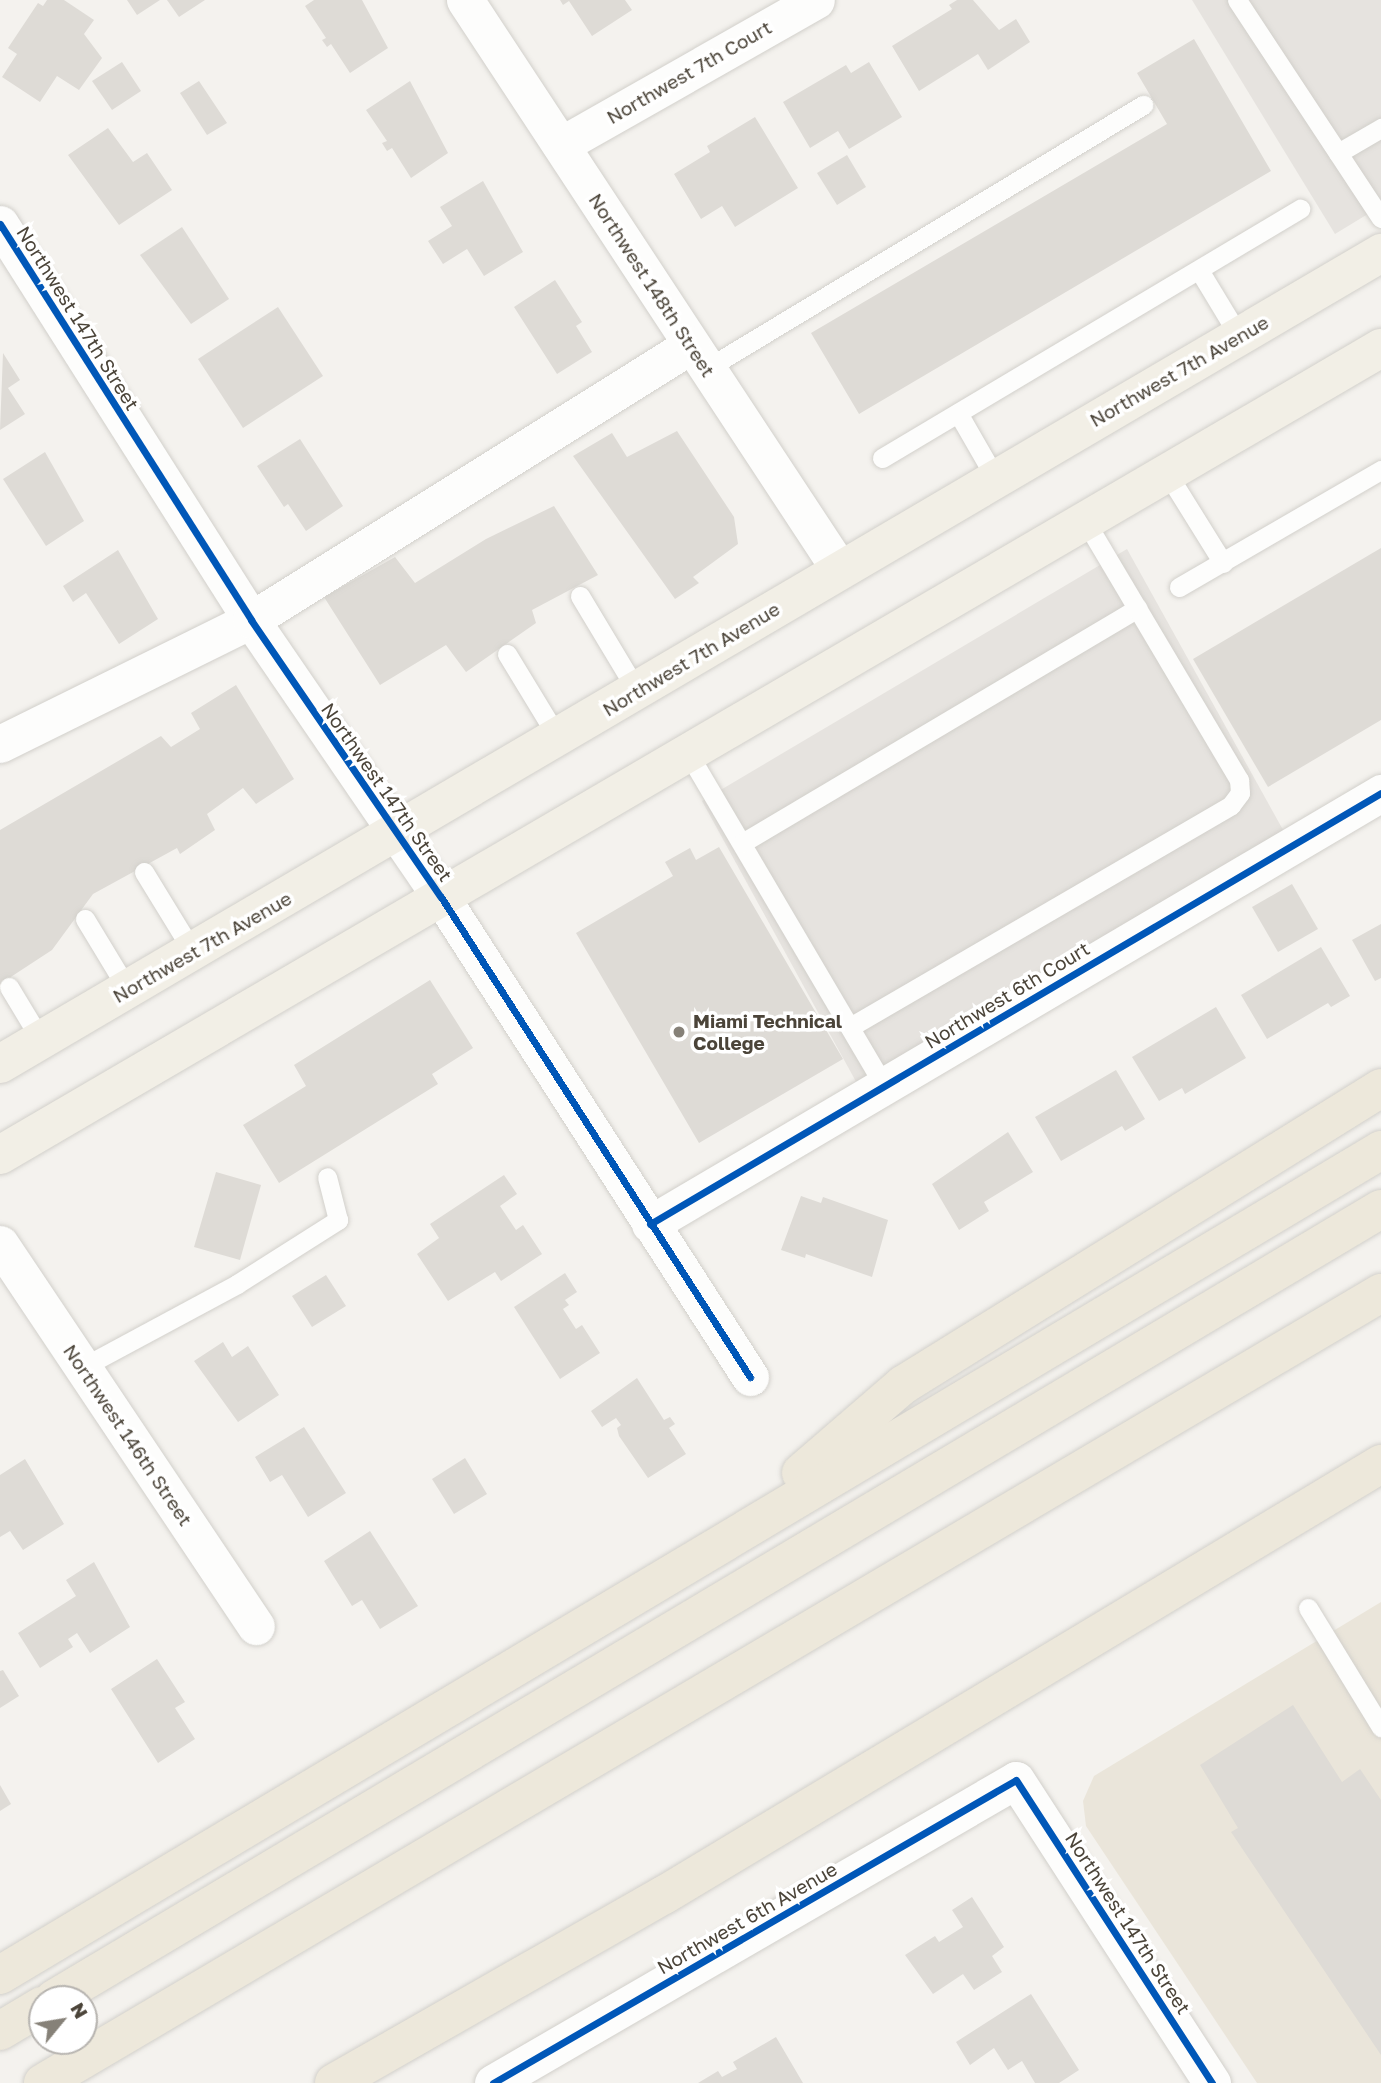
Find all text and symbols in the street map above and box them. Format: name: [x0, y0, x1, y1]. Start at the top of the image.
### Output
street label: Northwest 7th Court: [602, 15, 776, 129]
street label: Northwest 148th Street: [584, 189, 720, 381]
street label: Northwest 147th Street: [12, 222, 144, 414]
street label: Northwest 7th Avenue: [1086, 310, 1272, 432]
street label: Northwest 7th Avenue: [598, 597, 784, 721]
street label: Northwest 147th Street: [317, 698, 457, 886]
street label: Northwest 7th Avenue: [109, 886, 295, 1008]
street label: Northwest 6th Court: [921, 937, 1093, 1053]
place label: Miami Technical College: [693, 1010, 842, 1054]
marker: Miami Technical College: [671, 1024, 687, 1040]
street label: Northwest 146th Street: [59, 1340, 197, 1530]
street label: Northwest 147th Street: [1061, 1828, 1195, 2018]
street label: Northwest 6th Avenue: [653, 1857, 841, 1979]
north arrow: [28, 1985, 98, 2055]
text: N: [66, 1998, 93, 2022]

